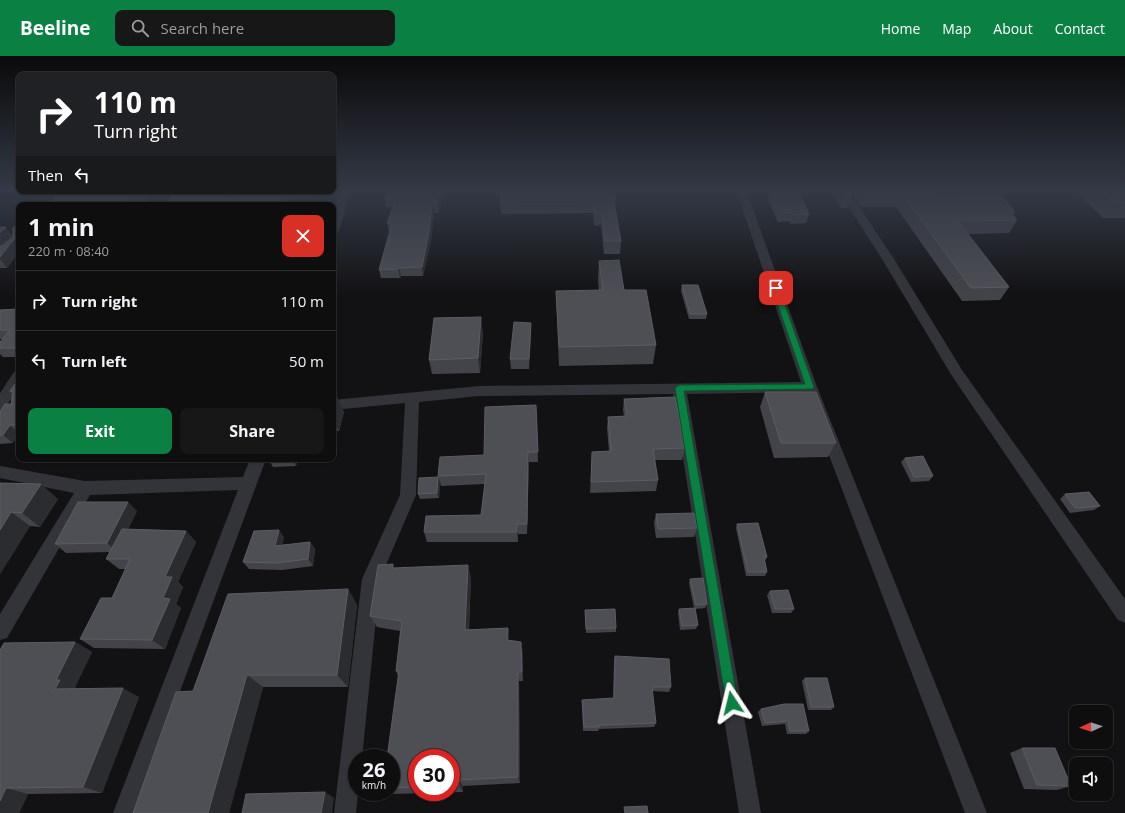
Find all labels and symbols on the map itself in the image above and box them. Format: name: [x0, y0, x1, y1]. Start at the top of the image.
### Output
pin: [759, 271, 793, 305]
position arrow: [711, 682, 753, 724]
north arrow: [1069, 705, 1113, 749]
speed limit sign: 30: [408, 749, 460, 801]

